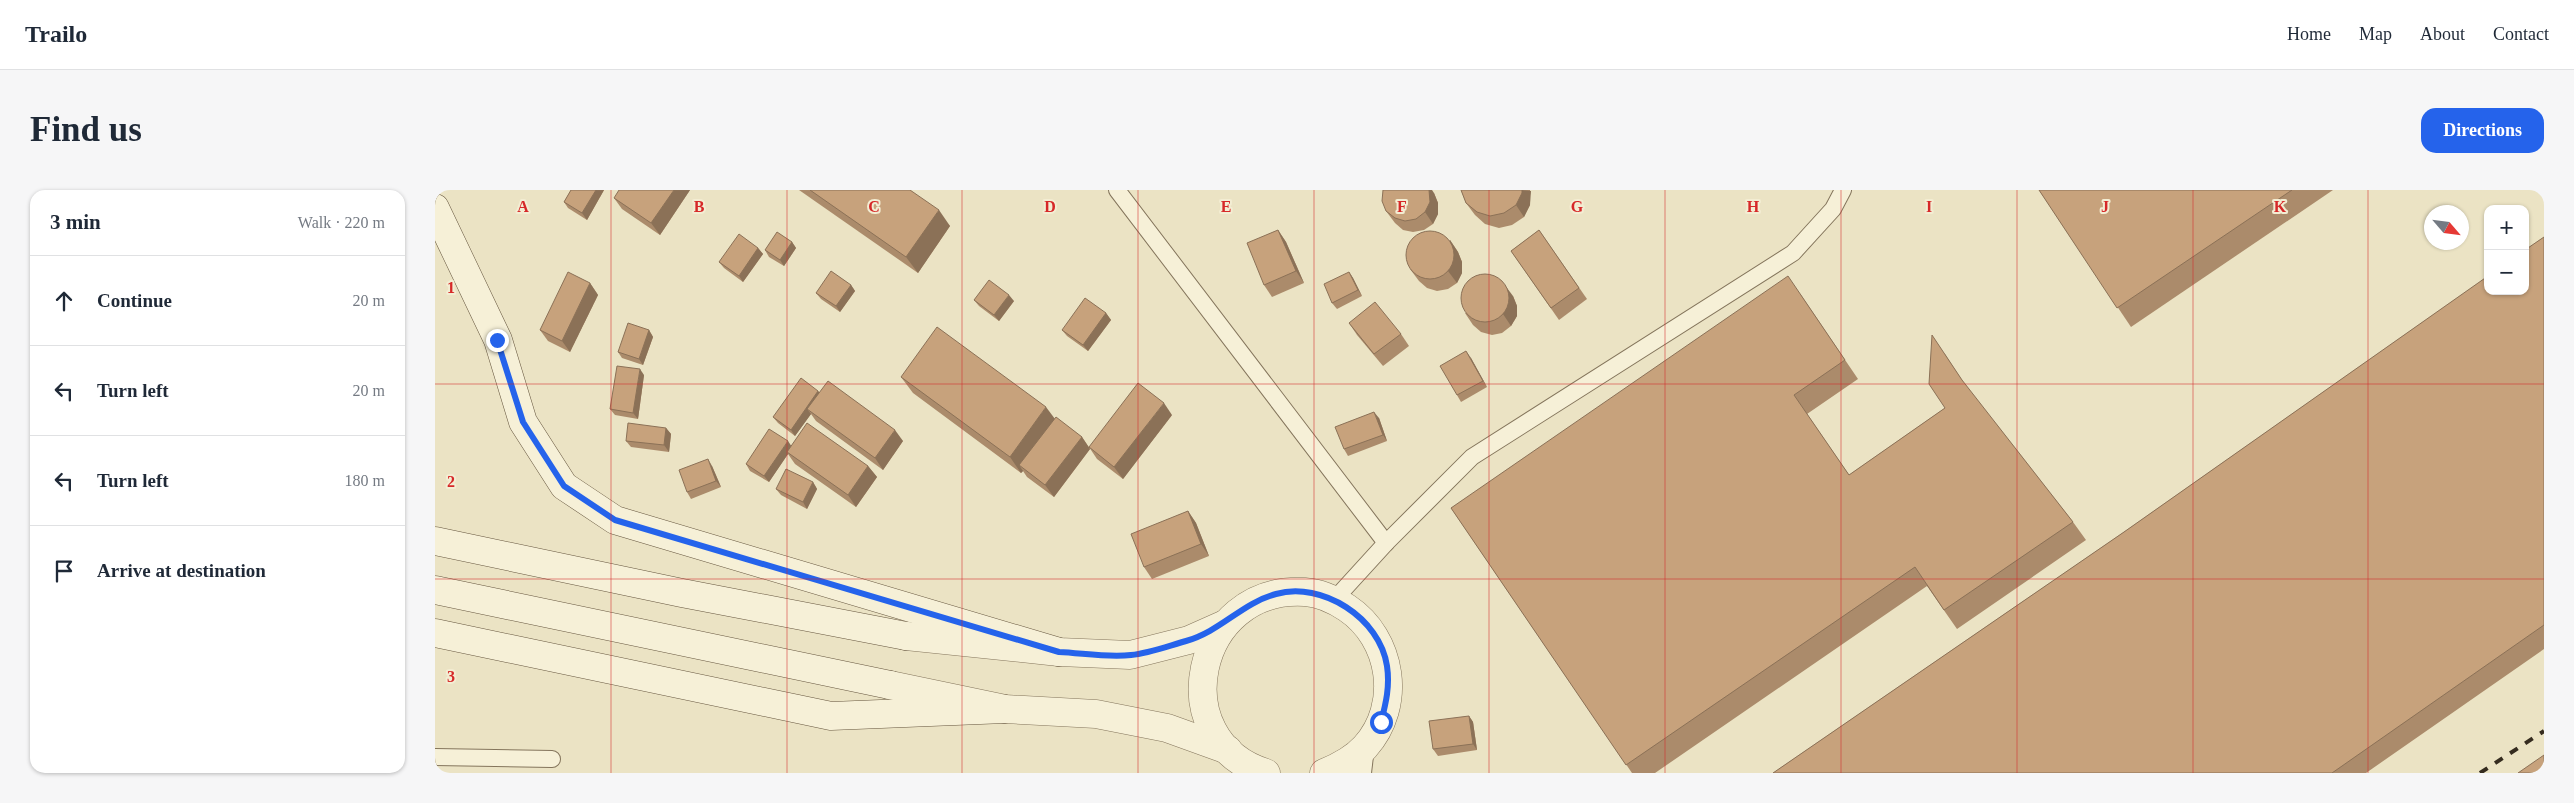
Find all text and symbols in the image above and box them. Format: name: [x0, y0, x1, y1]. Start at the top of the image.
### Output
text: Trailo: [25, 21, 87, 47]
text: Home: [2287, 24, 2331, 44]
text: Map: [2359, 24, 2392, 44]
text: About: [2420, 24, 2465, 44]
text: Contact: [2493, 24, 2549, 44]
button: Directions: [2421, 108, 2544, 153]
text: Find us: [30, 110, 142, 149]
text: A: [517, 198, 529, 215]
text: B: [694, 198, 705, 215]
text: C: [868, 198, 880, 215]
text: D: [1044, 198, 1056, 215]
text: E: [1221, 198, 1231, 215]
text: F: [1397, 198, 1407, 215]
text: G: [1571, 198, 1584, 215]
text: H: [1747, 198, 1760, 215]
text: I: [1926, 198, 1932, 215]
text: J: [2101, 198, 2109, 215]
text: K: [2274, 198, 2287, 215]
north arrow: [2424, 205, 2469, 250]
map controls: [2484, 205, 2529, 295]
button: +: [2484, 205, 2529, 250]
text: 3 min: [50, 210, 101, 234]
text: Walk · 220 m: [298, 214, 385, 231]
button: −: [2484, 250, 2529, 295]
text: 1: [447, 279, 455, 296]
icon: ahead: [50, 287, 78, 315]
text: Continue: [97, 290, 172, 311]
text: 20 m: [353, 292, 385, 309]
route end: [486, 329, 509, 352]
icon: left: [50, 377, 78, 405]
text: Turn left: [97, 380, 169, 401]
text: 20 m: [353, 382, 385, 399]
icon: left: [50, 467, 78, 495]
text: Turn left: [97, 470, 169, 491]
text: 180 m: [345, 472, 385, 489]
text: 2: [447, 473, 455, 490]
icon: arrive: [50, 557, 78, 585]
text: Arrive at destination: [97, 560, 266, 581]
text: 3: [447, 668, 455, 685]
route start: [1370, 711, 1393, 734]

